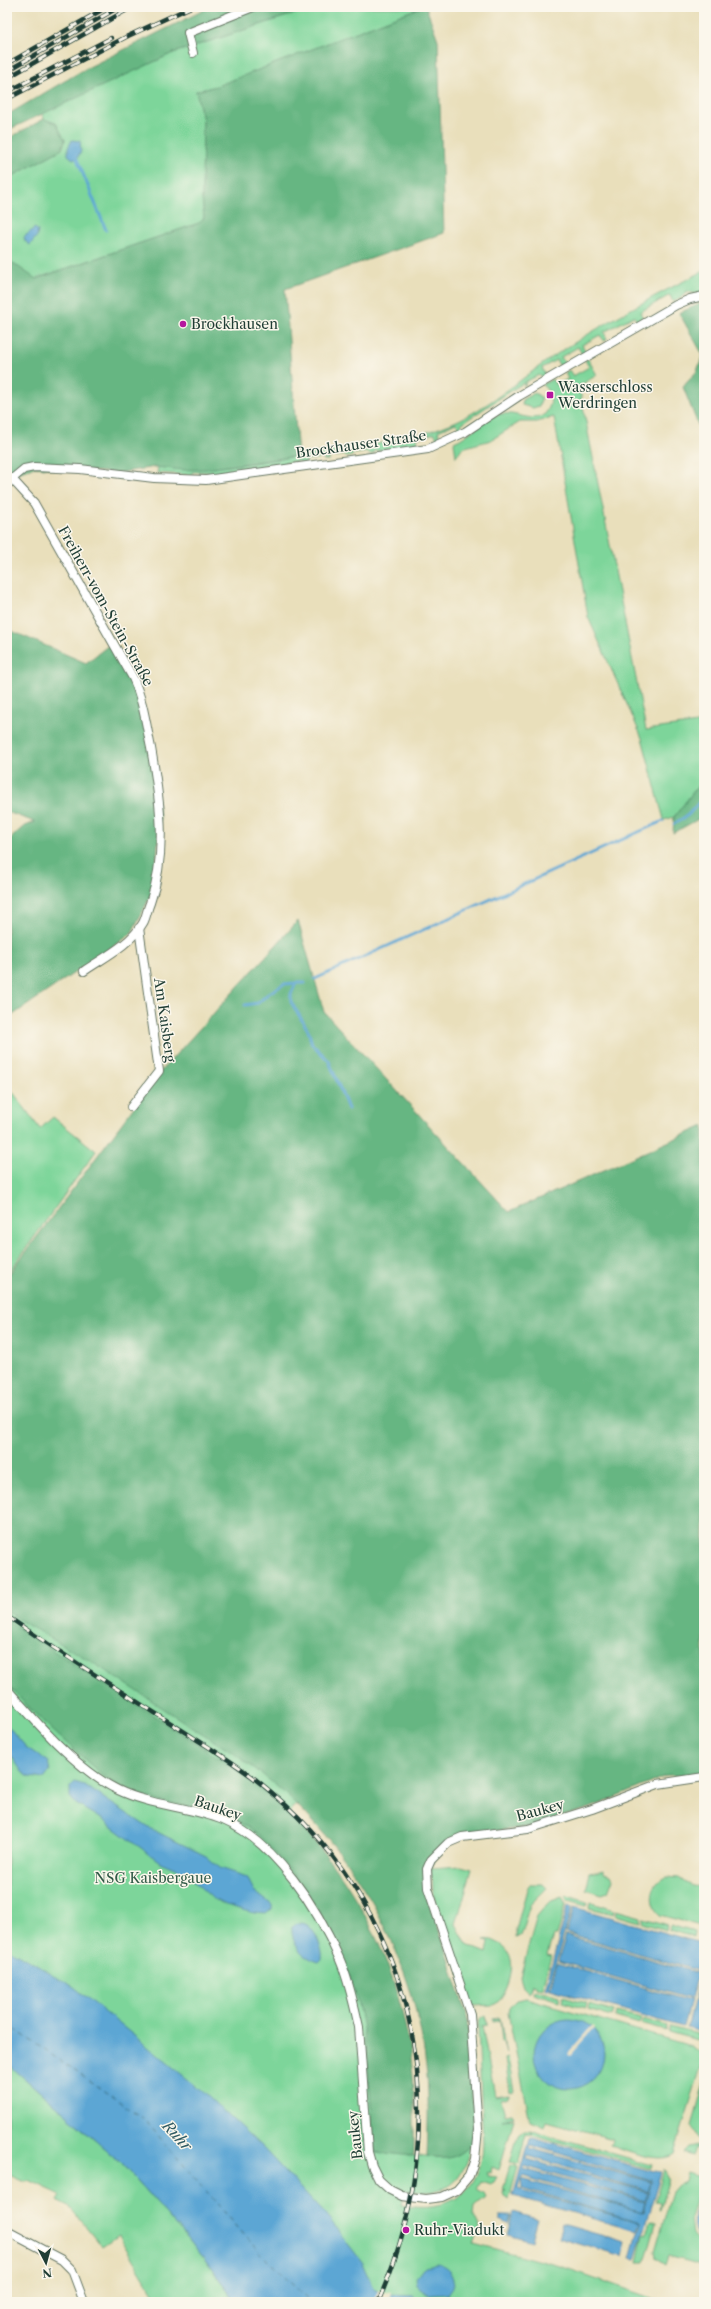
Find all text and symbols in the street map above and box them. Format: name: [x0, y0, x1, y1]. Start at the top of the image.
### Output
place label: Brockhausen: [191, 315, 278, 333]
marker: Brockhausen: [178, 319, 188, 329]
place label: Wasserschloss Werdringen: [557, 378, 653, 412]
marker: Wasserschloss Werdringen: [545, 390, 555, 400]
street label: Brockhauser Straße: [295, 426, 428, 462]
street label: Freiherr-vom-Stein-Straße: [54, 523, 158, 690]
street label: Am Kaisberg: [150, 976, 180, 1064]
street label: Baukey: [192, 1792, 244, 1825]
street label: Baukey: [514, 1795, 566, 1825]
park label: NSG Kaisbergaue: [95, 1869, 212, 1887]
street label: Baukey: [343, 2110, 366, 2160]
water label: Ruhr: [158, 2116, 197, 2156]
place label: Ruhr-Viadukt: [414, 2221, 505, 2239]
marker: Ruhr-Viadukt: [401, 2225, 411, 2235]
north arrow: [26, 2243, 66, 2283]
text: N: [41, 2265, 53, 2280]

